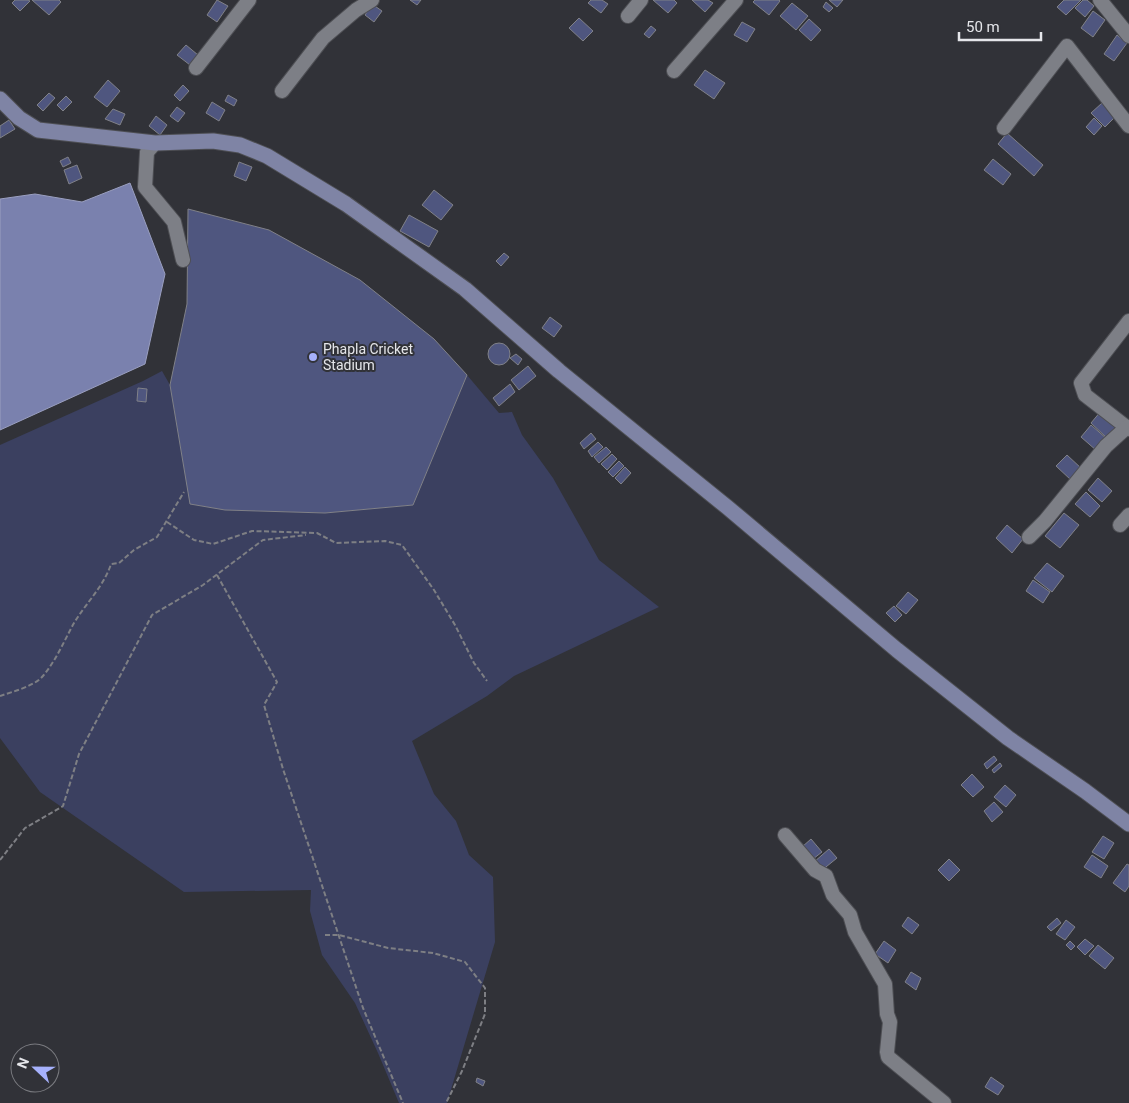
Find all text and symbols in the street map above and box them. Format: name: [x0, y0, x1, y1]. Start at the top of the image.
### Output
scale bar: [959, 10, 1042, 42]
text: 50 m: [966, 18, 1000, 36]
place label: Phapla Cricket Stadium: [323, 341, 413, 373]
marker: Phapla Cricket Stadium: [307, 351, 319, 363]
north arrow: [10, 1043, 60, 1093]
text: N: [14, 1056, 32, 1071]

